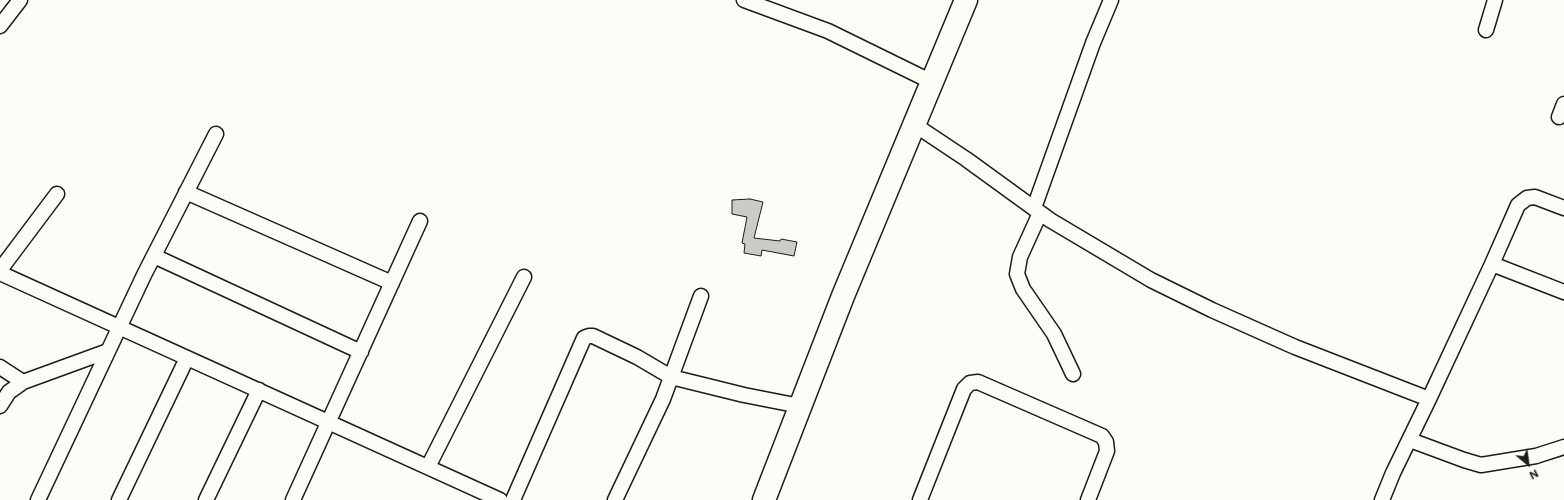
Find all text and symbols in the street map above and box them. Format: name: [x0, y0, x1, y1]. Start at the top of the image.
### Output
north arrow: [1508, 444, 1548, 484]
text: N: [1527, 466, 1541, 484]

